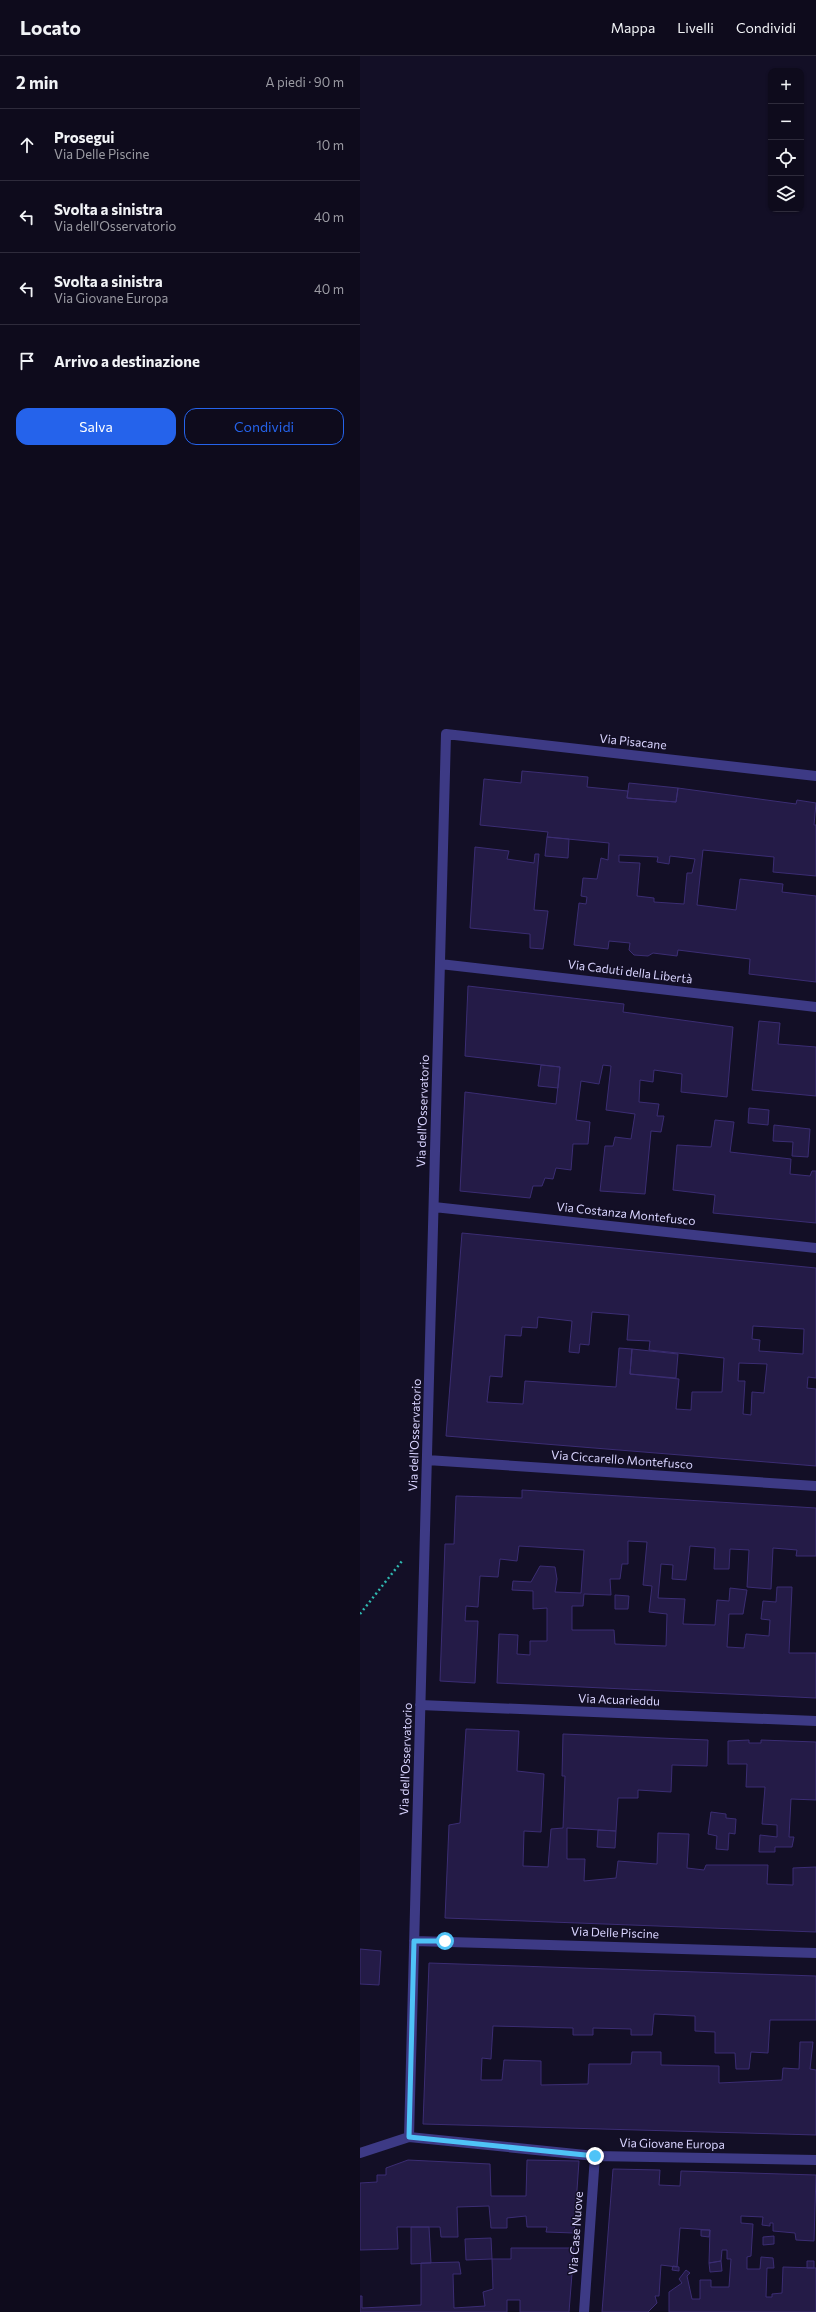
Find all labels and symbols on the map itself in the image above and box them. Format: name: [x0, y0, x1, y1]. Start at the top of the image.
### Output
street label: Via Pisacane: [599, 731, 667, 752]
street label: Via Caduti della Libertà: [567, 956, 693, 986]
street label: Via dell'Osservatorio: [413, 1054, 431, 1168]
street label: Via Costanza Montefusco: [556, 1199, 696, 1227]
street label: Via dell'Osservatorio: [405, 1378, 423, 1492]
street label: Via Ciccarello Montefusco: [551, 1447, 694, 1471]
street label: Via Acuarieddu: [578, 1691, 660, 1707]
street label: Via dell'Osservatorio: [396, 1702, 414, 1816]
street label: Via Delle Piscine: [571, 1923, 659, 1941]
route start: [436, 1932, 454, 1950]
street label: Via Giovane Europa: [619, 2135, 725, 2151]
route end: [586, 2147, 604, 2165]
street label: Via Case Nuove: [565, 2191, 585, 2275]

